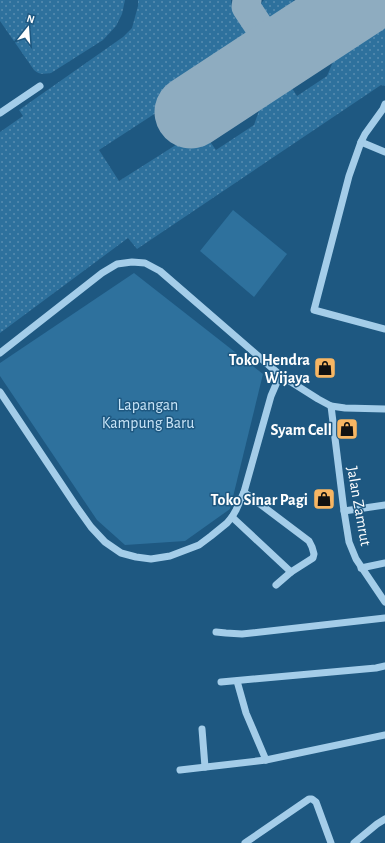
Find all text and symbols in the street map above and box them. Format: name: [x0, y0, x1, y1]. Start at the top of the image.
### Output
north arrow: [8, 8, 48, 48]
text: N: [26, 13, 36, 25]
place label: Toko Hendra Wijaya: [229, 352, 310, 387]
shop icon: Toko Hendra Wijaya: [312, 355, 338, 381]
park label: Lapangan Kampung Baru: [102, 397, 194, 431]
shop icon: Syam Cell: [334, 416, 360, 442]
place label: Syam Cell: [271, 422, 332, 439]
street label: Jalan Zamrut: [344, 465, 374, 547]
shop icon: Toko Sinar Pagi: [311, 486, 337, 512]
place label: Toko Sinar Pagi: [211, 492, 308, 508]

